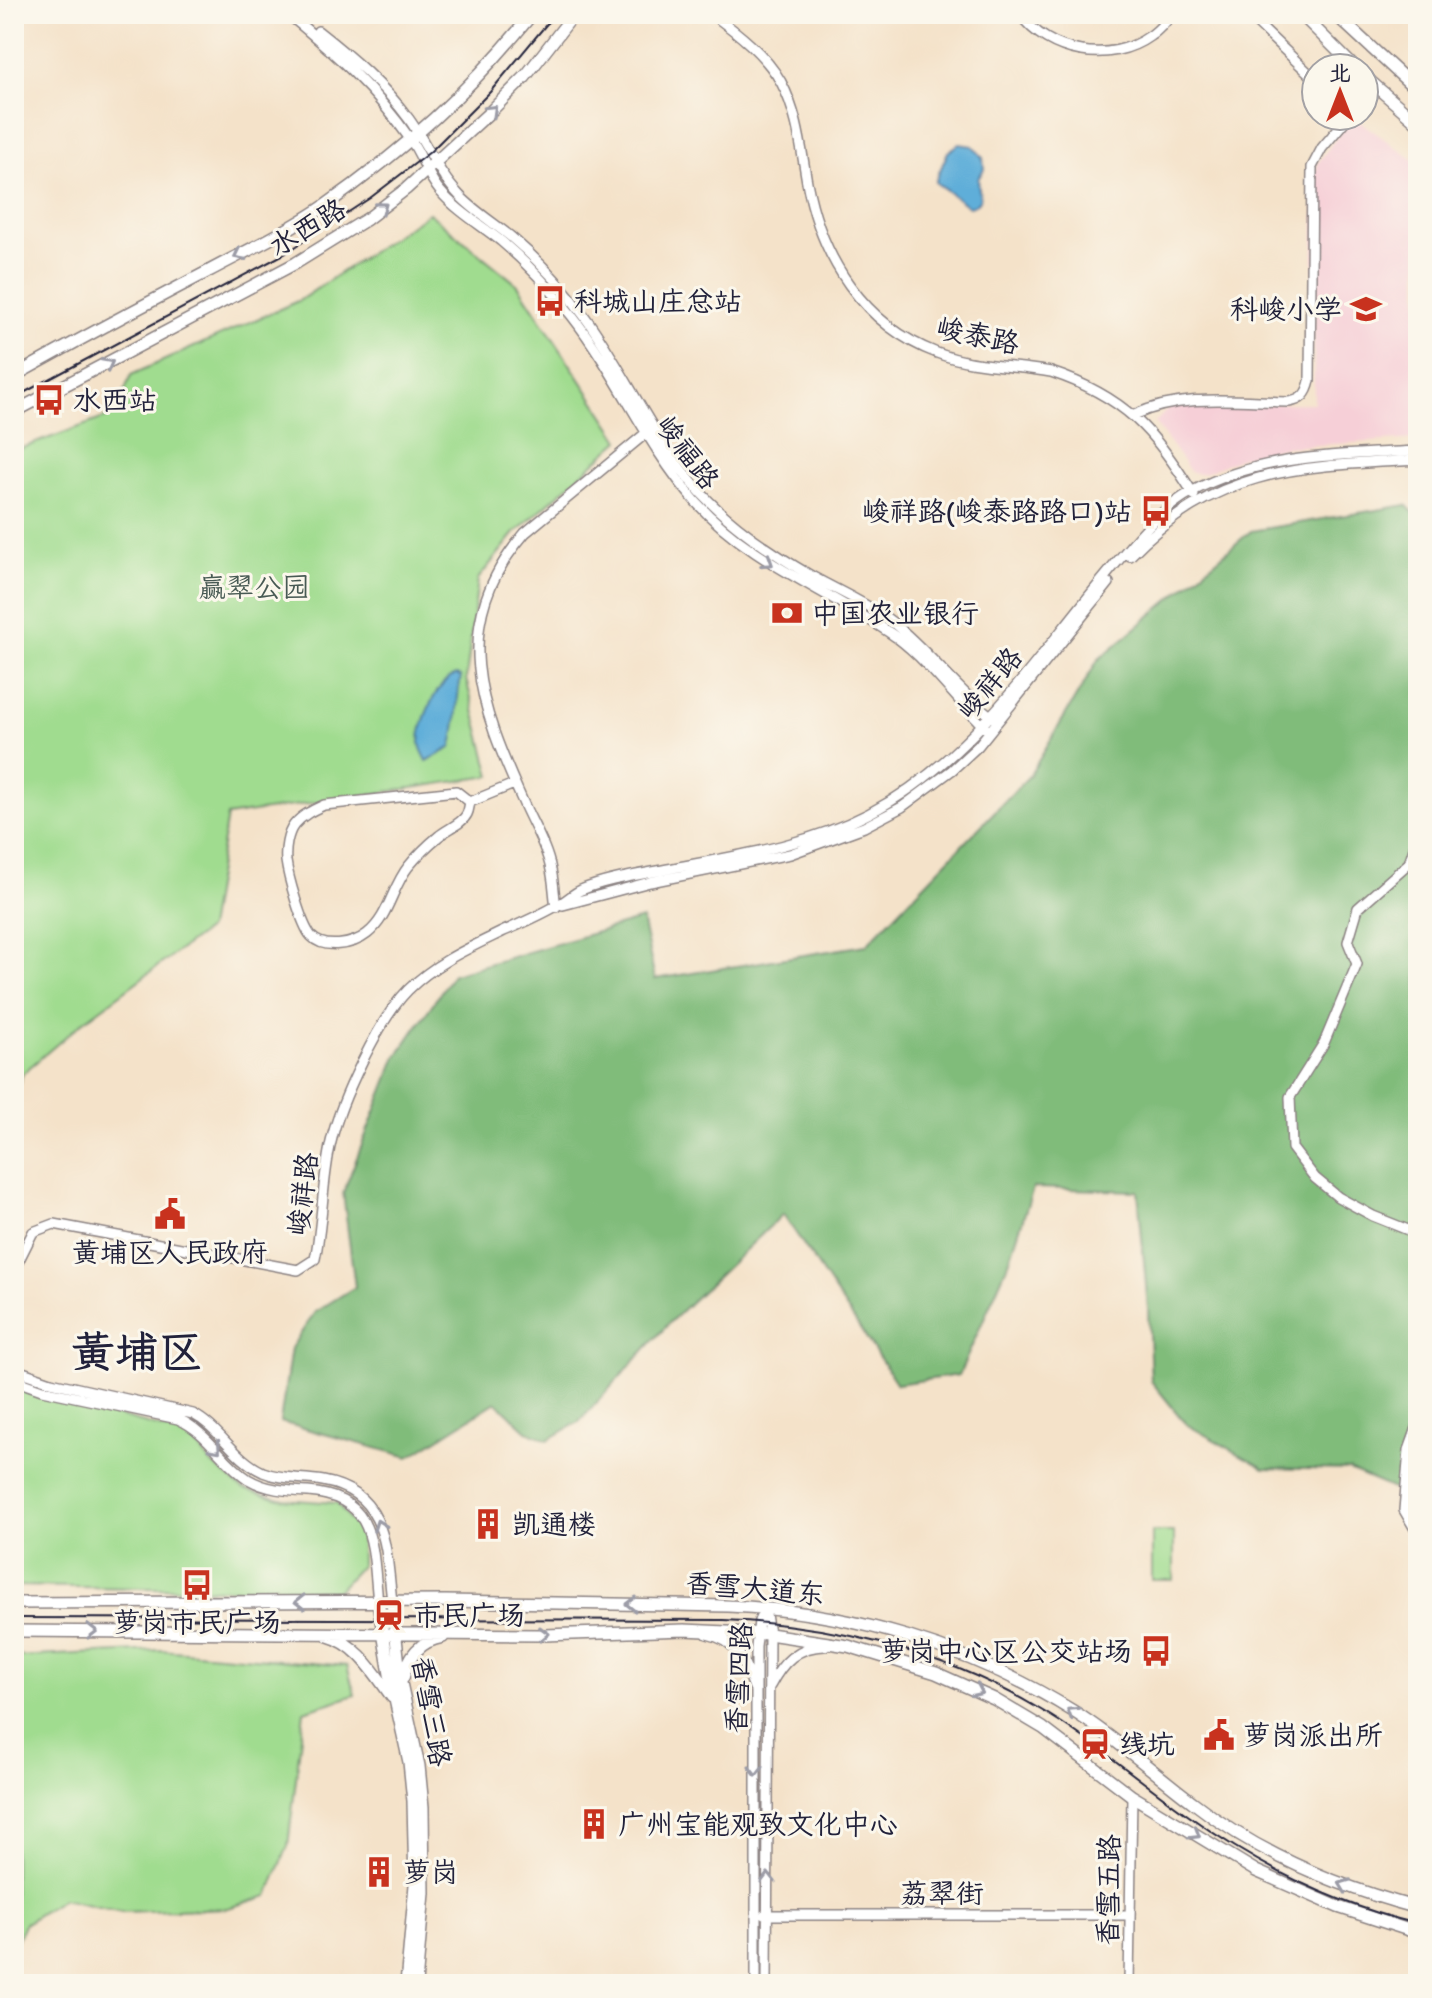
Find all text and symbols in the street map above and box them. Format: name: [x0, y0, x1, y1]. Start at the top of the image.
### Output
north arrow: [1300, 52, 1380, 132]
text: 北: [1329, 59, 1351, 86]
one-way arrow: [483, 104, 497, 119]
street label: 水西路: [262, 191, 352, 263]
one-way arrow: [374, 202, 388, 216]
one-way arrow: [233, 245, 247, 260]
bus stop icon: 科城山庄总站: [533, 284, 567, 318]
place label: 科城山庄总站: [574, 284, 742, 318]
place label: 科峻小学: [1230, 292, 1342, 326]
school or university icon: 科峻小学: [1349, 292, 1383, 326]
street label: 峻泰路: [933, 310, 1023, 360]
one-way arrow: [100, 358, 115, 373]
bus stop icon: 水西站: [32, 383, 66, 417]
place label: 水西站: [73, 383, 157, 417]
street label: 峻福路: [649, 408, 727, 496]
place label: 峻祥路(峻泰路路口)站: [862, 494, 1132, 528]
bus stop icon: 峻祥路(峻泰路路口)站: [1139, 494, 1173, 528]
one-way arrow: [760, 553, 774, 568]
park label: 赢翠公园: [198, 570, 310, 604]
bank icon: 中国农业银行: [770, 596, 804, 630]
place label: 中国农业银行: [811, 596, 979, 630]
street label: 峻祥路: [949, 640, 1029, 726]
street label: 峻祥路: [280, 1150, 324, 1238]
public building icon: 黄埔区人民政府: [153, 1197, 187, 1231]
place label: 黄埔区人民政府: [72, 1235, 268, 1269]
district label: 黄埔区: [71, 1325, 203, 1378]
one-way arrow: [207, 1439, 221, 1454]
building icon: 凯通楼: [471, 1507, 505, 1541]
place label: 凯通楼: [512, 1507, 596, 1541]
one-way arrow: [372, 1519, 389, 1533]
street label: 香雪大道东: [684, 1565, 826, 1611]
bus stop icon: 萝岗市民广场: [180, 1568, 214, 1602]
one-way arrow: [293, 1593, 306, 1610]
one-way arrow: [624, 1595, 637, 1613]
station icon: 市民广场: [372, 1598, 406, 1632]
place label: 市民广场: [413, 1598, 525, 1632]
place label: 萝岗市民广场: [113, 1605, 281, 1639]
street label: 香雪四路: [718, 1621, 758, 1735]
one-way arrow: [86, 1622, 99, 1640]
one-way arrow: [538, 1625, 551, 1642]
place label: 萝岗中心区公交站场: [880, 1634, 1132, 1668]
bus stop icon: 萝岗中心区公交站场: [1139, 1634, 1173, 1668]
street label: 香雪三路: [406, 1653, 458, 1769]
one-way arrow: [970, 1681, 985, 1697]
one-way arrow: [1067, 1706, 1081, 1721]
public building icon: 萝岗派出所: [1202, 1718, 1236, 1752]
place label: 萝岗派出所: [1243, 1718, 1383, 1752]
station icon: 线坑: [1078, 1727, 1112, 1761]
place label: 线坑: [1119, 1727, 1175, 1761]
one-way arrow: [747, 1765, 765, 1778]
building icon: 广州宝能观致文化中心: [577, 1807, 611, 1841]
place label: 广州宝能观致文化中心: [618, 1807, 898, 1841]
one-way arrow: [1186, 1824, 1200, 1840]
street label: 香雪五路: [1090, 1834, 1126, 1946]
building icon: 萝岗: [362, 1855, 396, 1889]
place label: 萝岗: [403, 1855, 459, 1889]
one-way arrow: [759, 1871, 777, 1884]
street label: 荔翠街: [900, 1876, 984, 1910]
one-way arrow: [1338, 1878, 1352, 1895]

